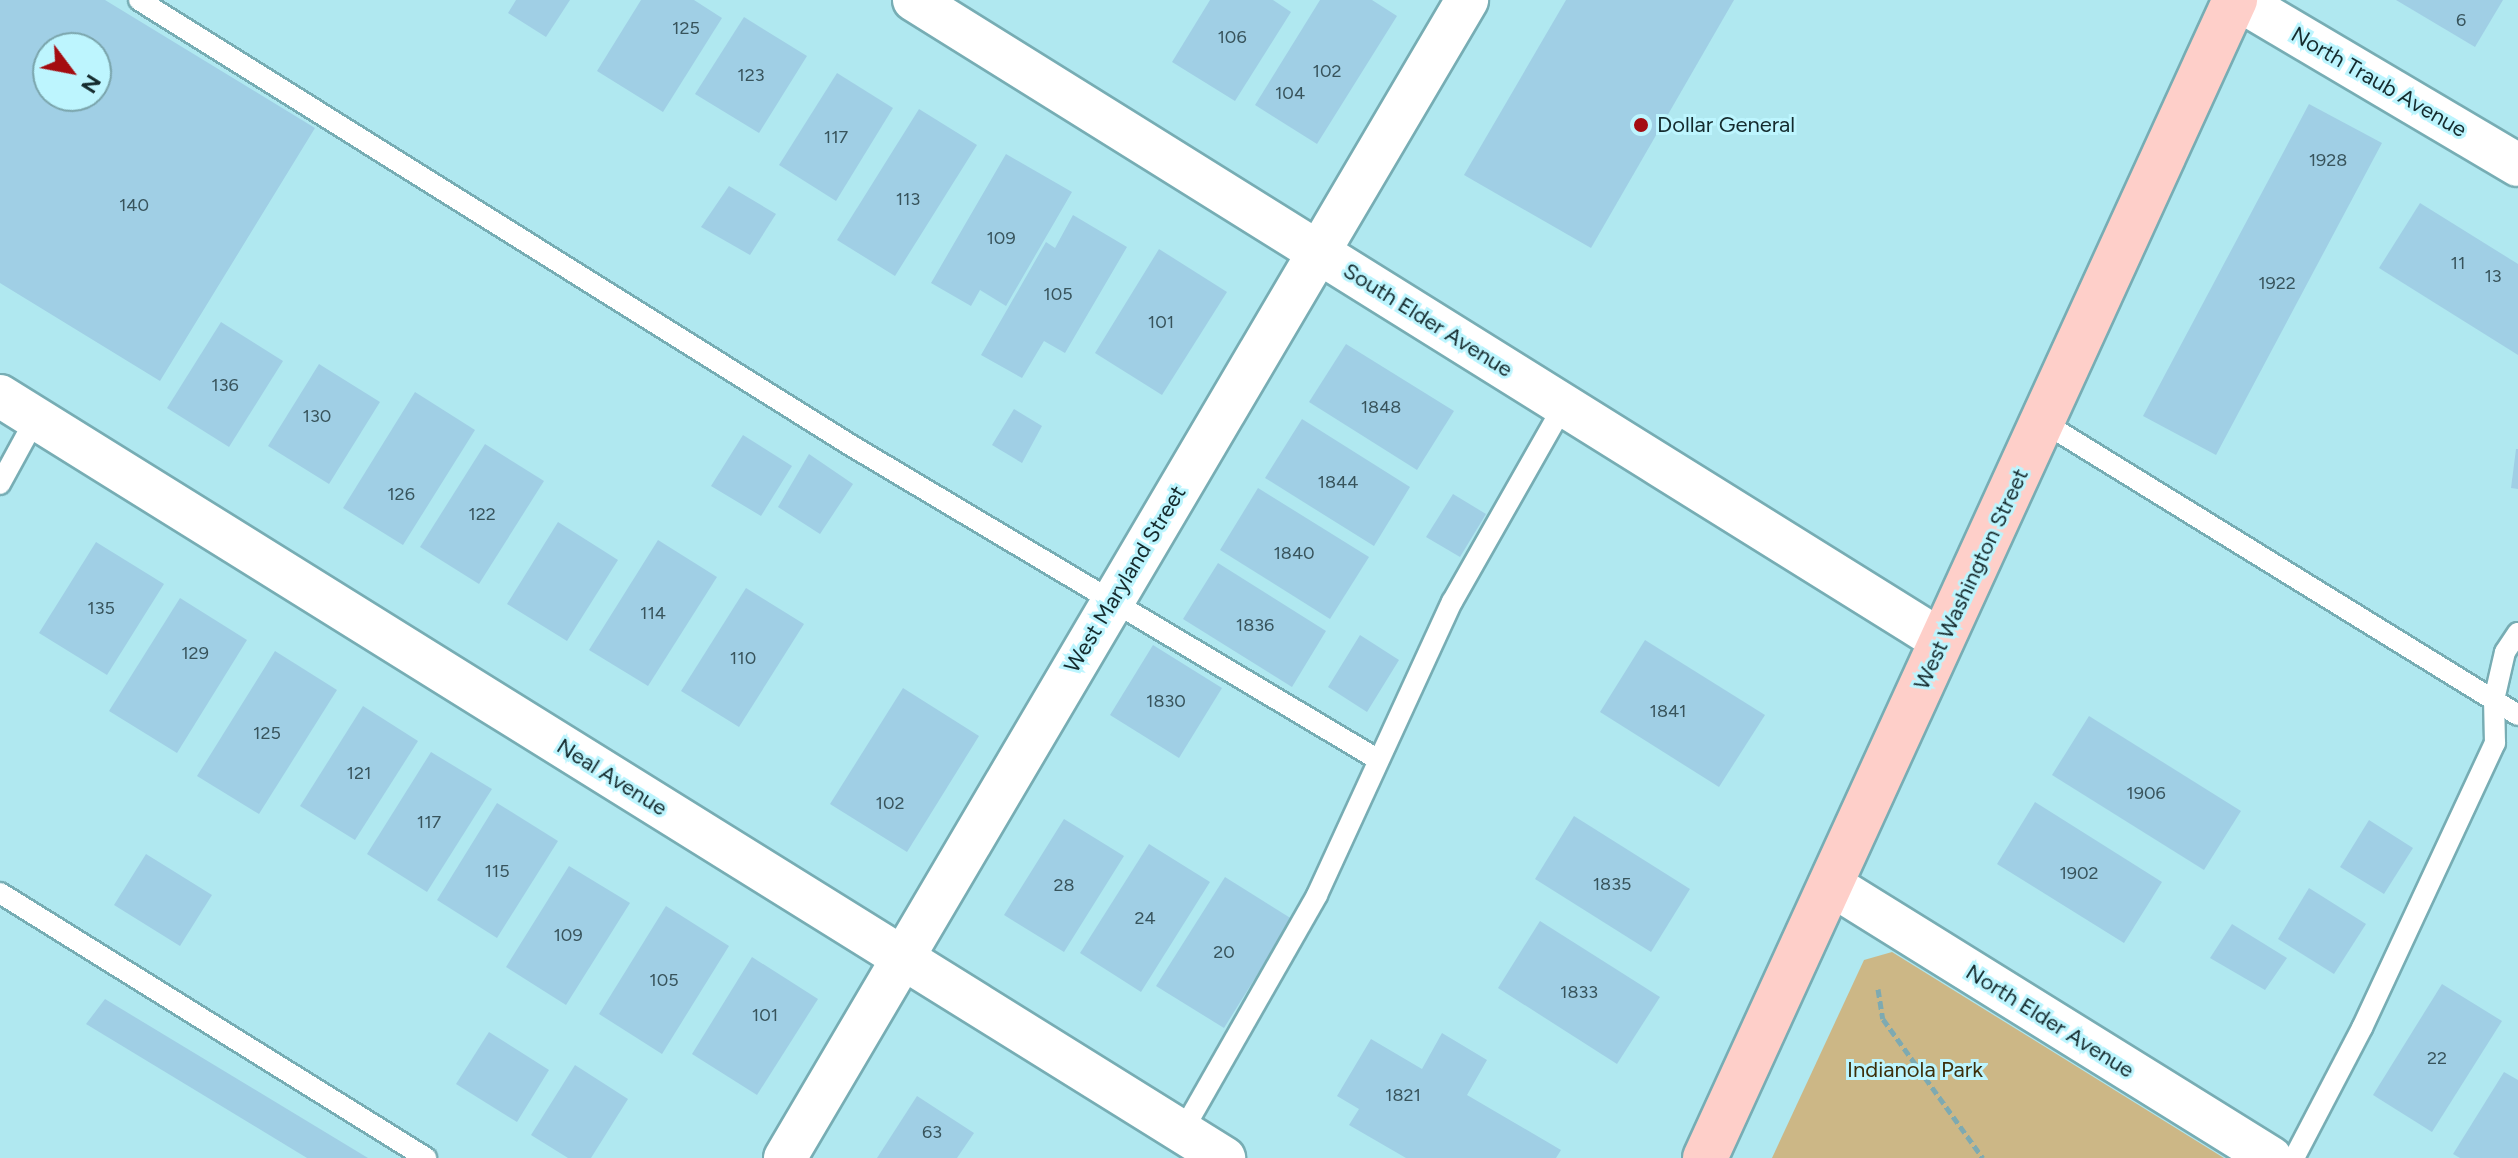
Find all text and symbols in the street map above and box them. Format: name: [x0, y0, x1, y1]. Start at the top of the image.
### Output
house number: 6: [2456, 9, 2466, 31]
house number: 125: [672, 17, 700, 39]
street label: North Traub Avenue: [2287, 21, 2471, 143]
house number: 106: [1217, 26, 1247, 48]
north arrow: [32, 32, 112, 112]
house number: 102: [1312, 60, 1342, 82]
house number: 123: [737, 64, 765, 86]
text: N: [75, 70, 107, 98]
house number: 104: [1275, 82, 1305, 104]
place label: Dollar General: [1657, 112, 1795, 138]
marker: Dollar General: [1632, 116, 1650, 134]
house number: 117: [824, 126, 848, 148]
house number: 1928: [2309, 149, 2347, 171]
house number: 113: [896, 188, 920, 210]
house number: 140: [119, 194, 149, 216]
house number: 109: [986, 227, 1016, 249]
house number: 11: [2451, 252, 2465, 274]
street label: South Elder Avenue: [1338, 257, 1518, 383]
house number: 13: [2484, 265, 2502, 287]
house number: 1922: [2258, 272, 2296, 294]
house number: 105: [1043, 283, 1073, 305]
house number: 101: [1148, 311, 1174, 333]
house number: 136: [211, 374, 239, 396]
house number: 1848: [1361, 396, 1401, 418]
house number: 130: [303, 405, 331, 427]
street label: West Washington Street: [1908, 464, 2034, 694]
house number: 1844: [1318, 471, 1358, 493]
street label: West Maryland Street: [1059, 481, 1191, 677]
house number: 126: [387, 483, 415, 505]
house number: 122: [468, 503, 496, 525]
house number: 1840: [1273, 542, 1315, 564]
house number: 135: [87, 597, 115, 619]
house number: 114: [640, 602, 666, 624]
house number: 1836: [1236, 614, 1274, 636]
house number: 129: [181, 642, 209, 664]
house number: 110: [730, 647, 756, 669]
house number: 1830: [1146, 690, 1186, 712]
house number: 1841: [1649, 700, 1687, 722]
house number: 125: [253, 722, 281, 744]
street label: Neal Avenue: [552, 733, 672, 821]
house number: 121: [347, 762, 371, 784]
house number: 1906: [2126, 782, 2166, 804]
house number: 102: [875, 792, 905, 814]
house number: 117: [417, 811, 441, 833]
house number: 115: [484, 860, 510, 882]
house number: 1902: [2059, 862, 2099, 884]
house number: 1835: [1593, 873, 1631, 895]
house number: 28: [1053, 874, 1075, 896]
house number: 24: [1134, 907, 1156, 929]
house number: 109: [553, 924, 583, 946]
house number: 20: [1213, 941, 1235, 963]
street label: North Elder Avenue: [1961, 959, 2139, 1083]
house number: 105: [649, 969, 679, 991]
house number: 1833: [1560, 981, 1598, 1003]
house number: 101: [752, 1004, 778, 1026]
house number: 22: [2427, 1047, 2447, 1069]
park label: Indianola Park: [1847, 1057, 1983, 1083]
house number: 1821: [1385, 1084, 1421, 1106]
house number: 63: [922, 1121, 942, 1143]

